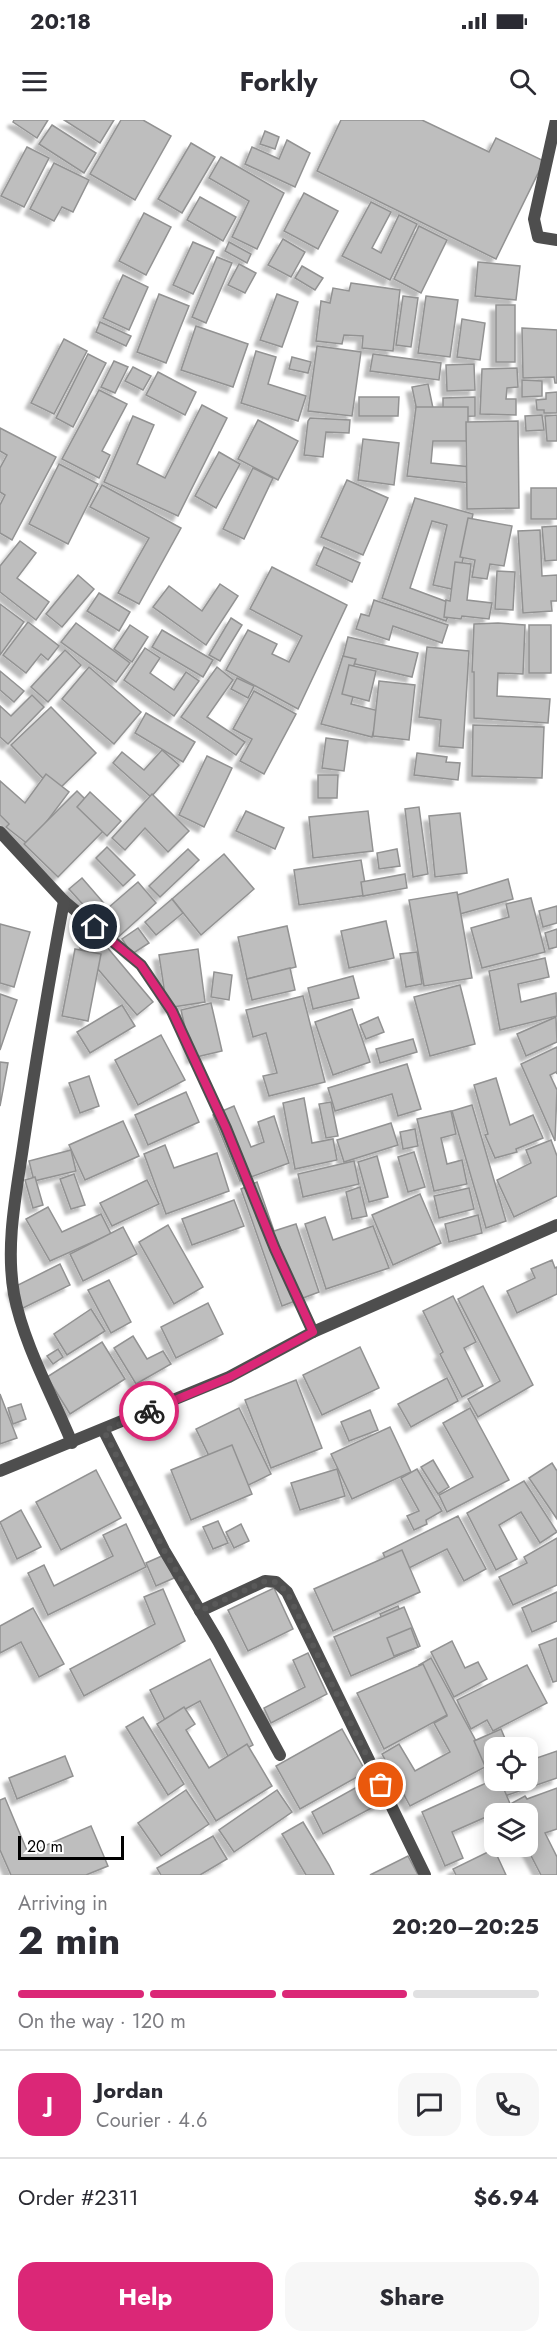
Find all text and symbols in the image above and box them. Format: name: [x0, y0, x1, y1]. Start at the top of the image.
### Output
text: 20:18: [30, 5, 91, 37]
text: Forkly: [239, 62, 318, 101]
icon: menu: [18, 65, 51, 98]
icon: search: [506, 65, 539, 98]
pin: [69, 901, 120, 952]
icon: home: [78, 910, 111, 943]
courier: [119, 1381, 179, 1441]
icon: bike: [133, 1395, 166, 1428]
map controls: [484, 1737, 538, 1857]
button: locate: [484, 1737, 538, 1791]
pin: [355, 1759, 406, 1810]
icon: bag: [364, 1768, 397, 1801]
button: layers: [484, 1803, 538, 1857]
scale bar: [18, 1833, 124, 1860]
text: 20 m: [27, 1835, 63, 1858]
text: Arriving in: [18, 1889, 108, 1918]
text: 20:20–20:25: [392, 1910, 539, 1942]
text: 2 min: [18, 1912, 120, 1969]
text: On the way · 120 m: [18, 2007, 186, 2036]
button: chat: [398, 2073, 461, 2136]
button: phone: [476, 2073, 539, 2136]
text: Jordan: [96, 2074, 163, 2106]
text: J: [46, 2088, 53, 2120]
text: Courier · 4.6: [96, 2106, 208, 2135]
text: Order #2311: [18, 2181, 139, 2213]
text: $6.94: [473, 2181, 539, 2213]
button: Help: [18, 2262, 273, 2331]
button: Share: [285, 2262, 539, 2331]

